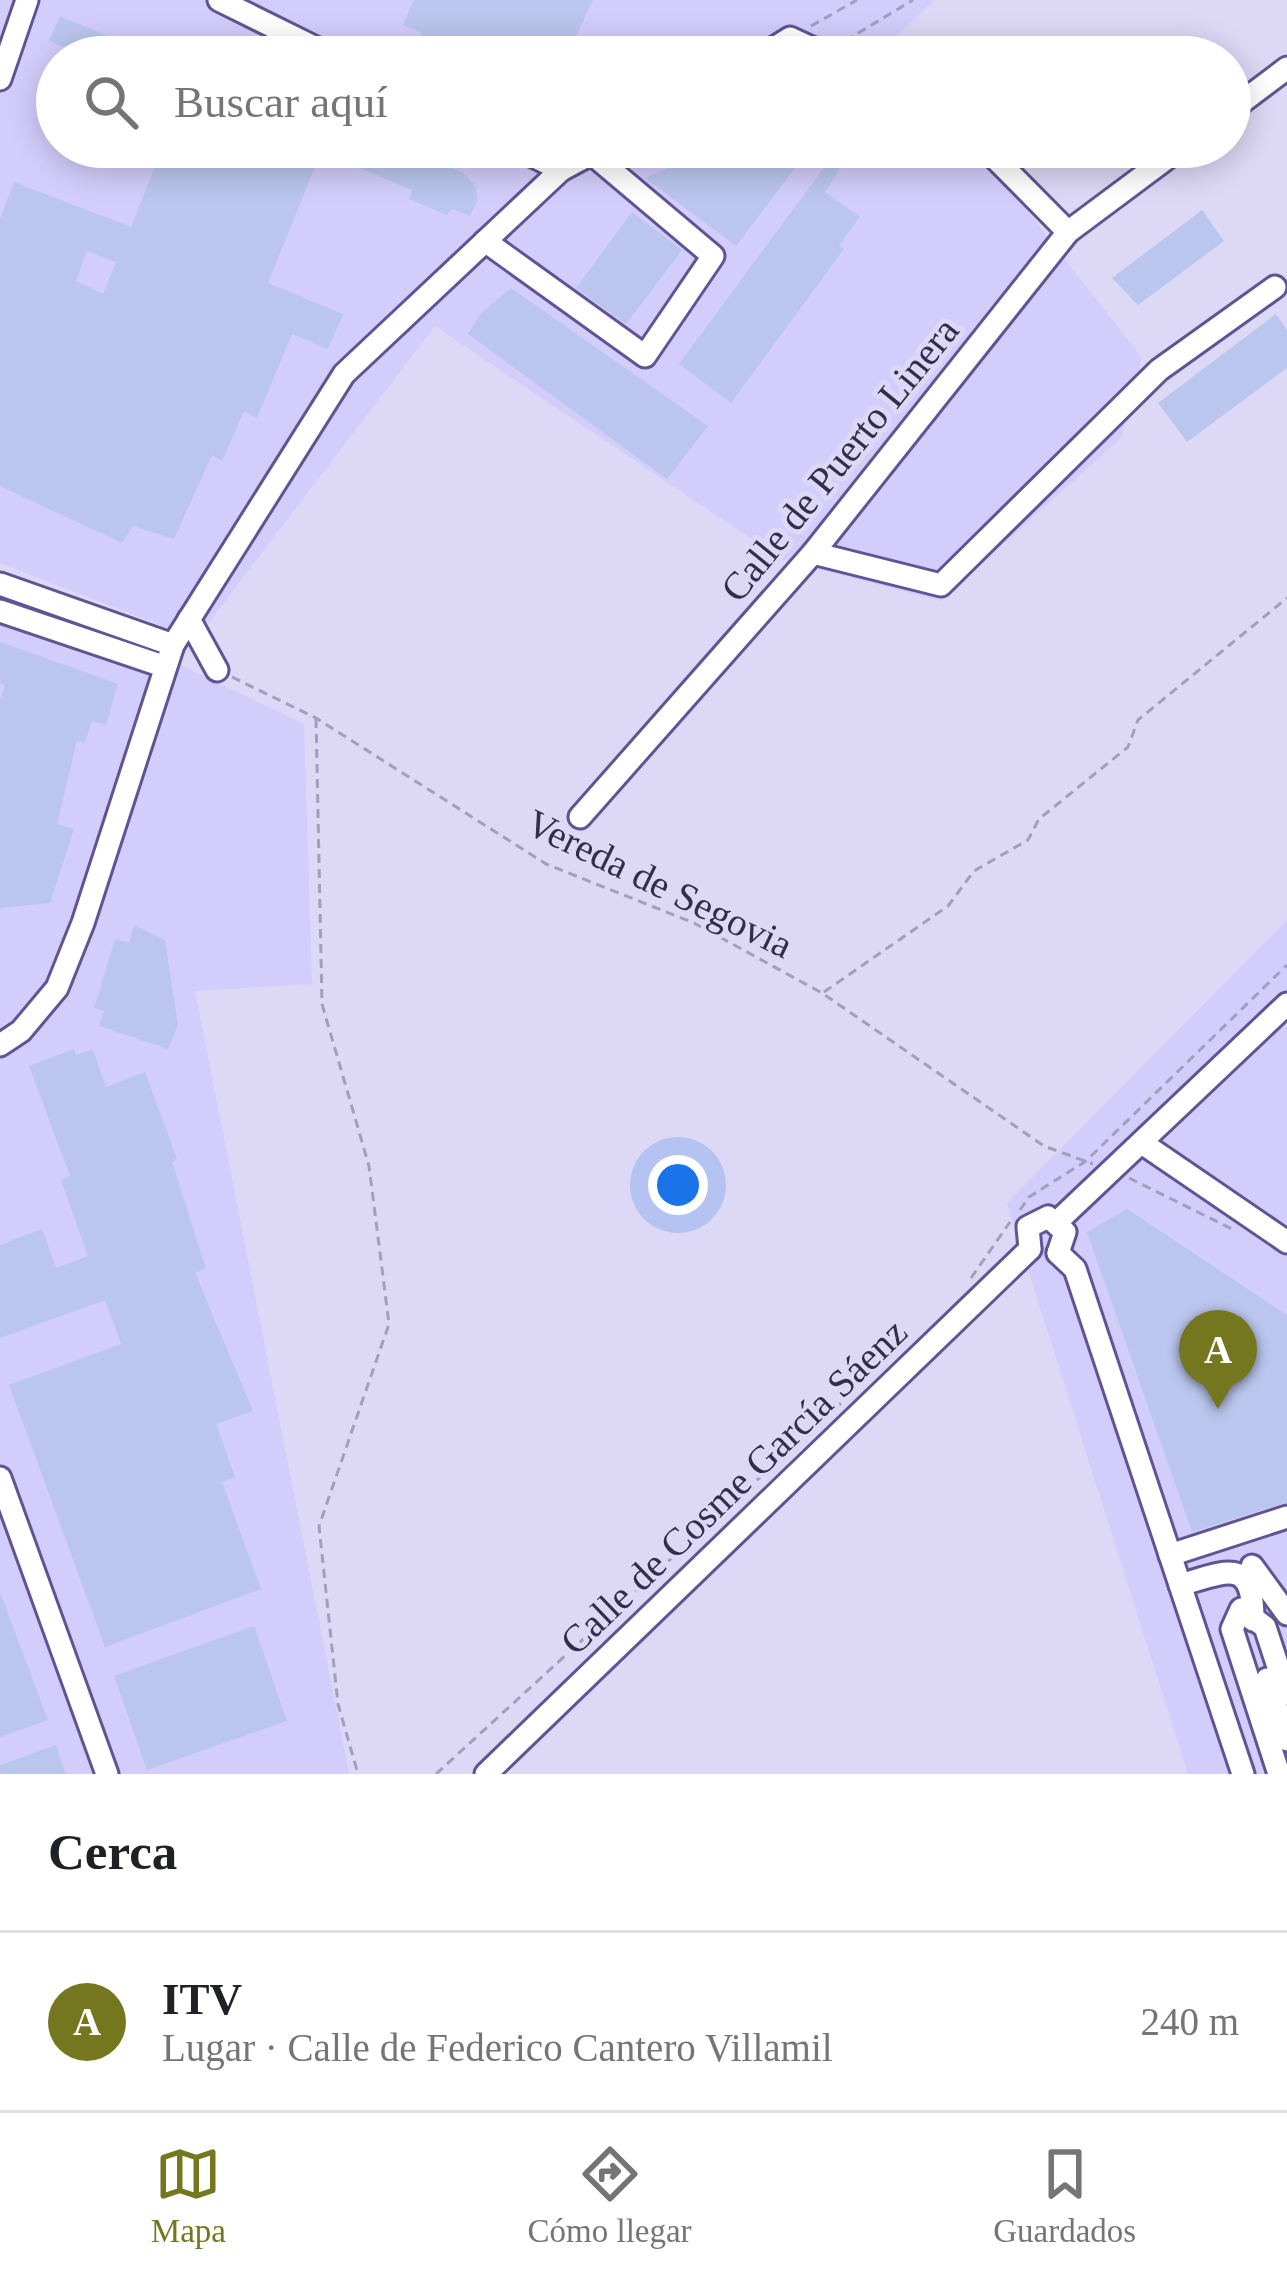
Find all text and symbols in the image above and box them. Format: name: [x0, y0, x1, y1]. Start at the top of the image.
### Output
search box: [36, 36, 1251, 168]
icon: search: [78, 69, 144, 135]
text: Buscar aquí: [174, 77, 388, 127]
street label: Calle de Puerto Linera: [712, 309, 967, 610]
street label: Vereda de Segovia: [519, 801, 800, 967]
your location: [648, 1155, 708, 1215]
street label: Calle de Cosme García Sáenz: [552, 1310, 915, 1663]
pin: A: [1179, 1310, 1257, 1409]
text: Cerca: [48, 1824, 177, 1880]
text: ITV: [162, 1974, 242, 2024]
text: A: [73, 2000, 101, 2043]
text: 240 m: [1140, 2000, 1239, 2043]
text: Lugar · Calle de Federico Cantero Villamil: [162, 2026, 833, 2069]
tab: Mapa: [151, 2141, 226, 2250]
tab: Cómo llegar: [528, 2141, 692, 2250]
tab: Guardados: [993, 2141, 1136, 2250]

